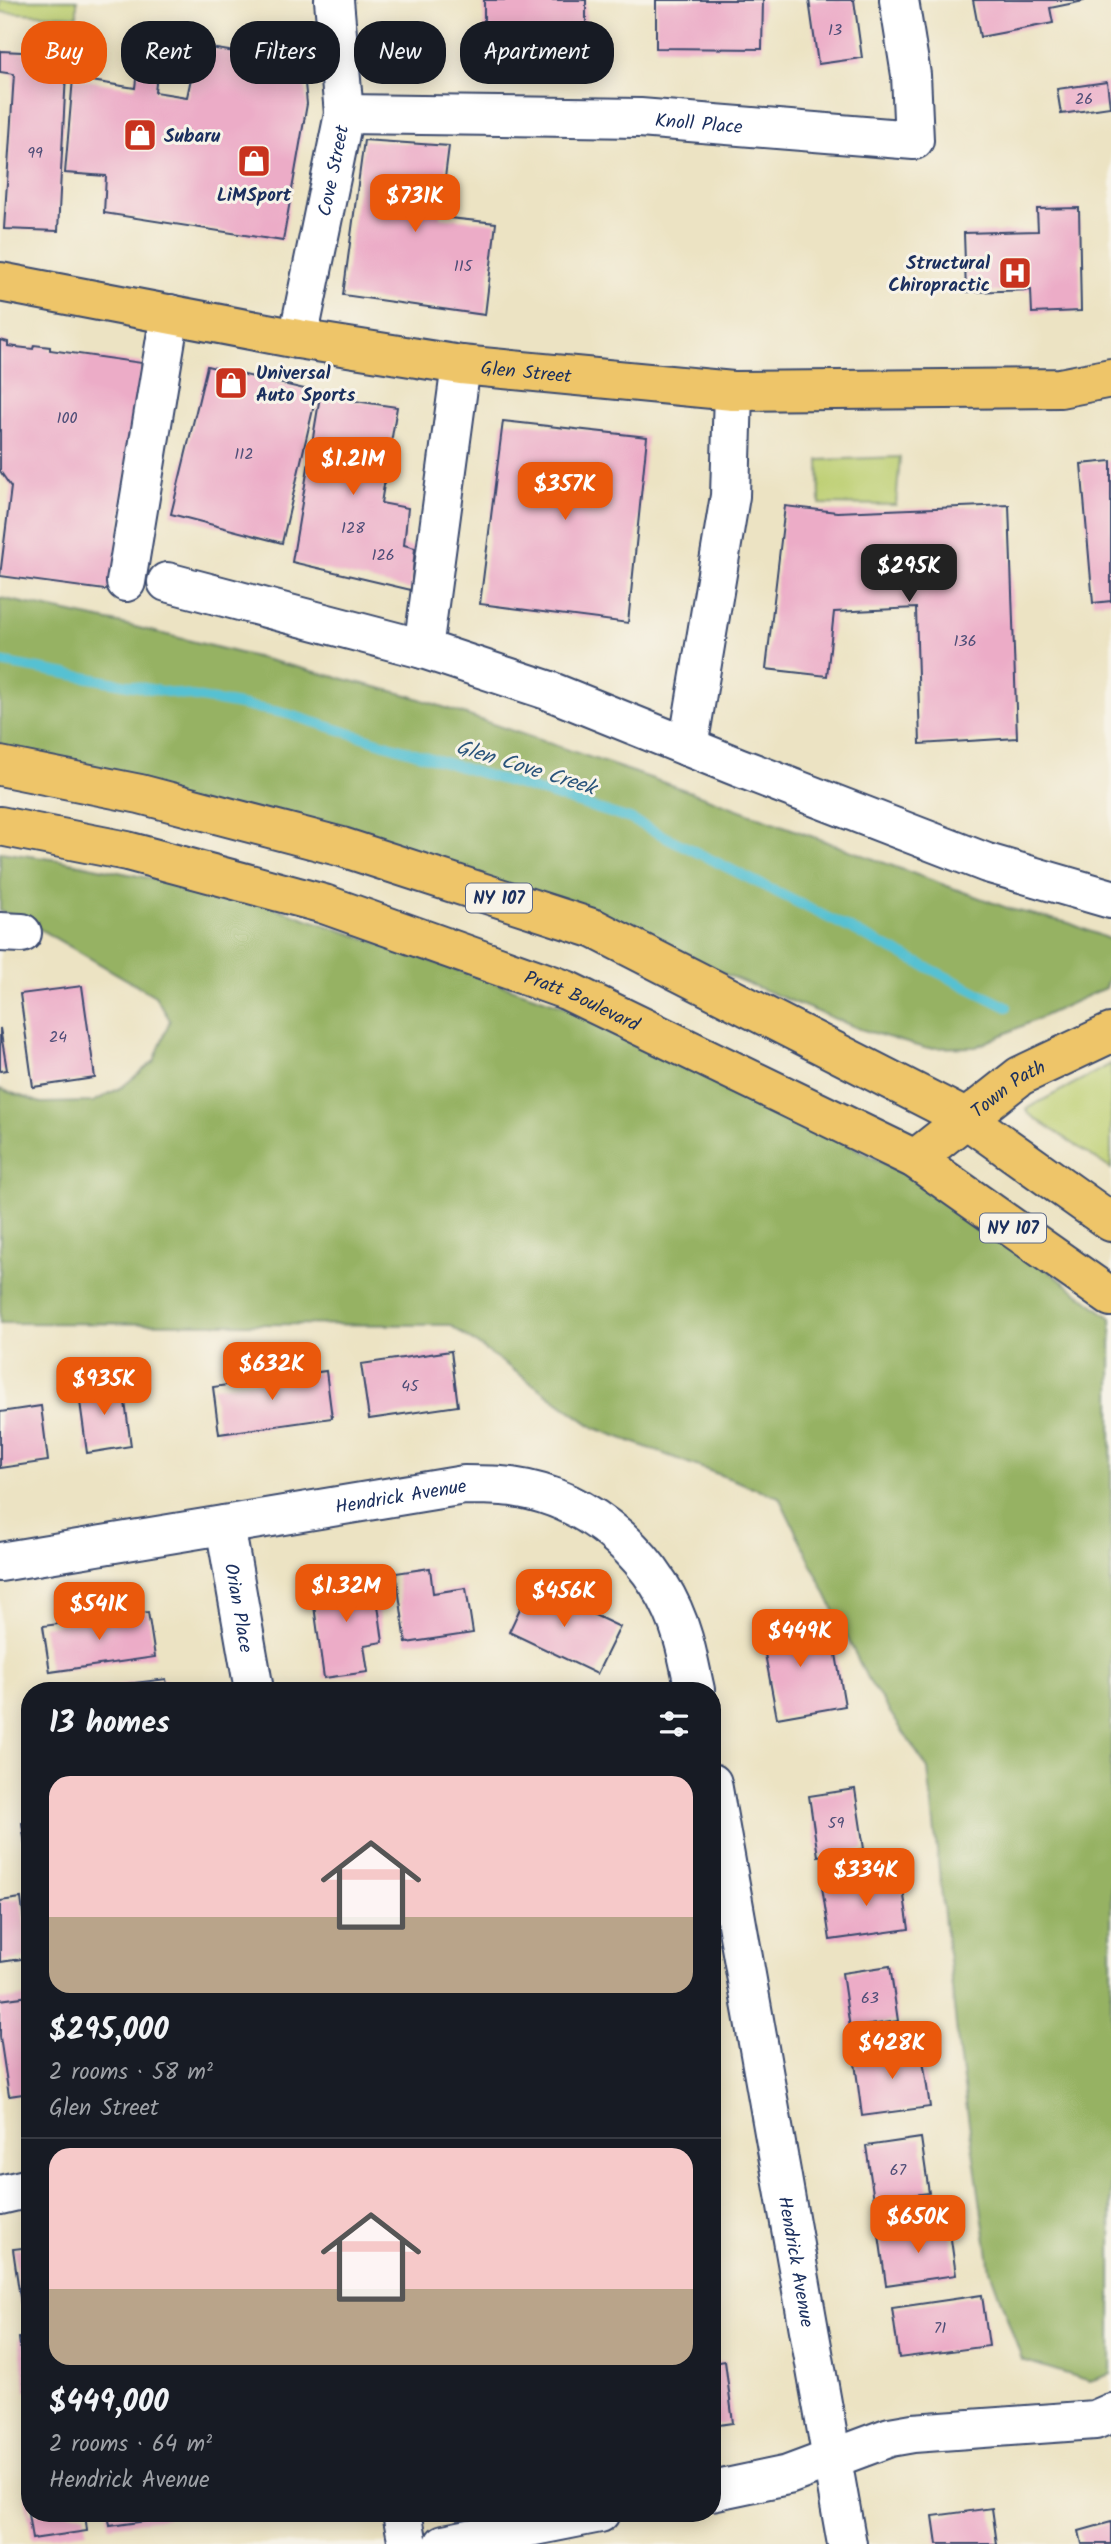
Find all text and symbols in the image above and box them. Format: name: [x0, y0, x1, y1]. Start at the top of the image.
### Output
house number: 13: [828, 18, 842, 43]
chip: Buy: [21, 21, 107, 84]
chip: Rent: [121, 21, 216, 84]
chip: Filters: [230, 21, 340, 84]
chip: New: [354, 21, 446, 84]
chip: Apartment: [460, 21, 614, 84]
house number: 26: [1075, 87, 1093, 112]
street label: Knoll Place: [654, 106, 744, 143]
shop icon: Subaru: [121, 116, 159, 154]
place label: Subaru: [164, 122, 221, 152]
street label: Cove Street: [310, 122, 358, 219]
house number: 99: [27, 141, 43, 166]
shop icon: LiMSport: [235, 142, 273, 180]
pin: $731K: [366, 174, 464, 234]
text: $731K: [386, 179, 444, 215]
place label: LiMSport: [217, 181, 292, 211]
place label: Structural Chiropractic: [888, 249, 991, 301]
house number: 115: [454, 254, 474, 279]
hospital icon: Structural Chiropractic: [996, 254, 1034, 292]
street label: Glen Street: [479, 354, 573, 393]
place label: Universal Auto Sports: [256, 359, 356, 411]
shop icon: Universal Auto Sports: [212, 364, 250, 402]
house number: 100: [56, 406, 78, 431]
pin: $1.21M: [296, 438, 410, 497]
house number: 112: [234, 442, 254, 467]
text: $1.21M: [321, 442, 385, 478]
pin: $357K: [516, 462, 614, 522]
text: $357K: [534, 467, 596, 503]
house number: 128: [341, 516, 365, 541]
house number: 126: [371, 543, 395, 568]
pin: $295K: [860, 544, 958, 604]
text: $295K: [877, 549, 941, 585]
house number: 136: [953, 629, 977, 654]
water label: Glen Cove Creek: [452, 732, 602, 806]
road number: NY 107: [466, 884, 532, 912]
street label: Pratt Boulevard: [520, 963, 645, 1041]
house number: 24: [49, 1025, 67, 1050]
street label: Town Path: [965, 1053, 1051, 1126]
road number: NY 107: [980, 1213, 1046, 1242]
pin: $632K: [223, 1342, 321, 1402]
text: $632K: [239, 1347, 305, 1383]
pin: $935K: [55, 1358, 153, 1417]
text: $935K: [72, 1362, 136, 1398]
house number: 45: [401, 1374, 420, 1399]
street label: Hendrick Avenue: [333, 1472, 469, 1523]
street label: Orian Place: [215, 1561, 260, 1655]
pin: $1.32M: [289, 1564, 403, 1624]
text: $1.32M: [311, 1569, 381, 1605]
pin: $456K: [515, 1570, 613, 1629]
text: $456K: [532, 1574, 596, 1610]
pin: $541K: [50, 1582, 148, 1642]
text: $541K: [70, 1587, 128, 1623]
pin: $449K: [751, 1610, 849, 1669]
text: $449K: [768, 1614, 832, 1650]
text: 13 homes: [49, 1700, 170, 1748]
icon: filters: [655, 1705, 693, 1743]
house number: 59: [828, 1811, 844, 1836]
icon: home: [308, 1822, 434, 1948]
pin: $334K: [817, 1848, 915, 1908]
text: $334K: [833, 1853, 899, 1889]
house number: 63: [861, 1986, 879, 2011]
text: $295,000: [49, 2007, 169, 2055]
pin: $428K: [843, 2022, 941, 2081]
text: $428K: [859, 2026, 925, 2062]
text: 2 rooms · 58 m²: [49, 2055, 213, 2091]
text: Glen Street: [49, 2091, 159, 2127]
house number: 67: [890, 2158, 907, 2183]
icon: home: [308, 2194, 434, 2320]
street label: Hendrick Avenue: [769, 2194, 821, 2330]
pin: $650K: [869, 2196, 967, 2255]
text: $650K: [886, 2200, 950, 2236]
house number: 71: [934, 2316, 946, 2341]
text: $449,000: [49, 2379, 169, 2427]
text: 2 rooms · 64 m²: [49, 2427, 212, 2463]
text: Hendrick Avenue: [49, 2463, 210, 2499]

